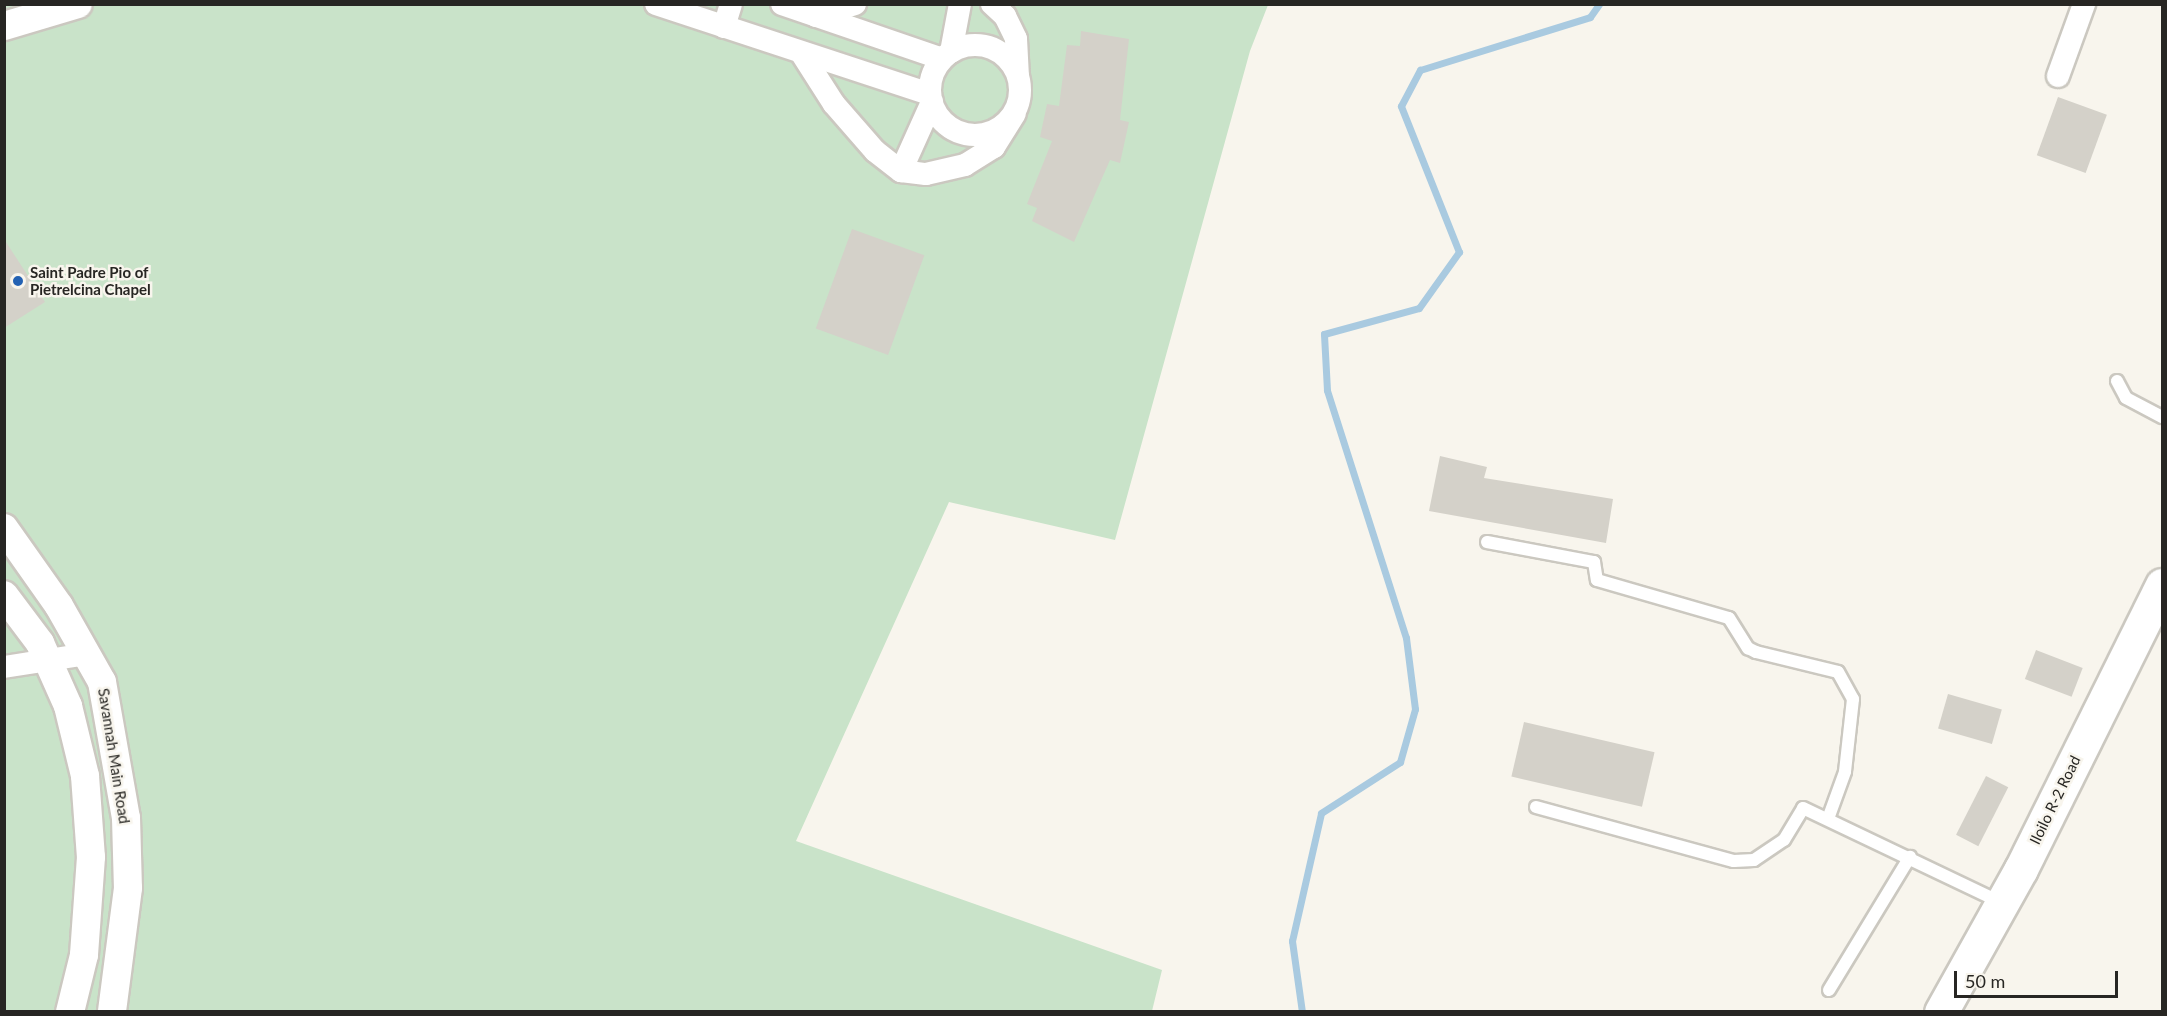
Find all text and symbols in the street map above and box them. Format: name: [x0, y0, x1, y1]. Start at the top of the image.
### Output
place label: Saint Padre Pio of Pietrelcina Chapel: [30, 263, 151, 298]
marker: Saint Padre Pio of Pietrelcina Chapel: [11, 274, 25, 288]
street label: Savannah Main Road: [94, 687, 134, 825]
street label: Iloilo R-2 Road: [2026, 753, 2084, 847]
scale bar: [1957, 959, 2120, 997]
text: 50 m: [1965, 970, 2005, 992]

